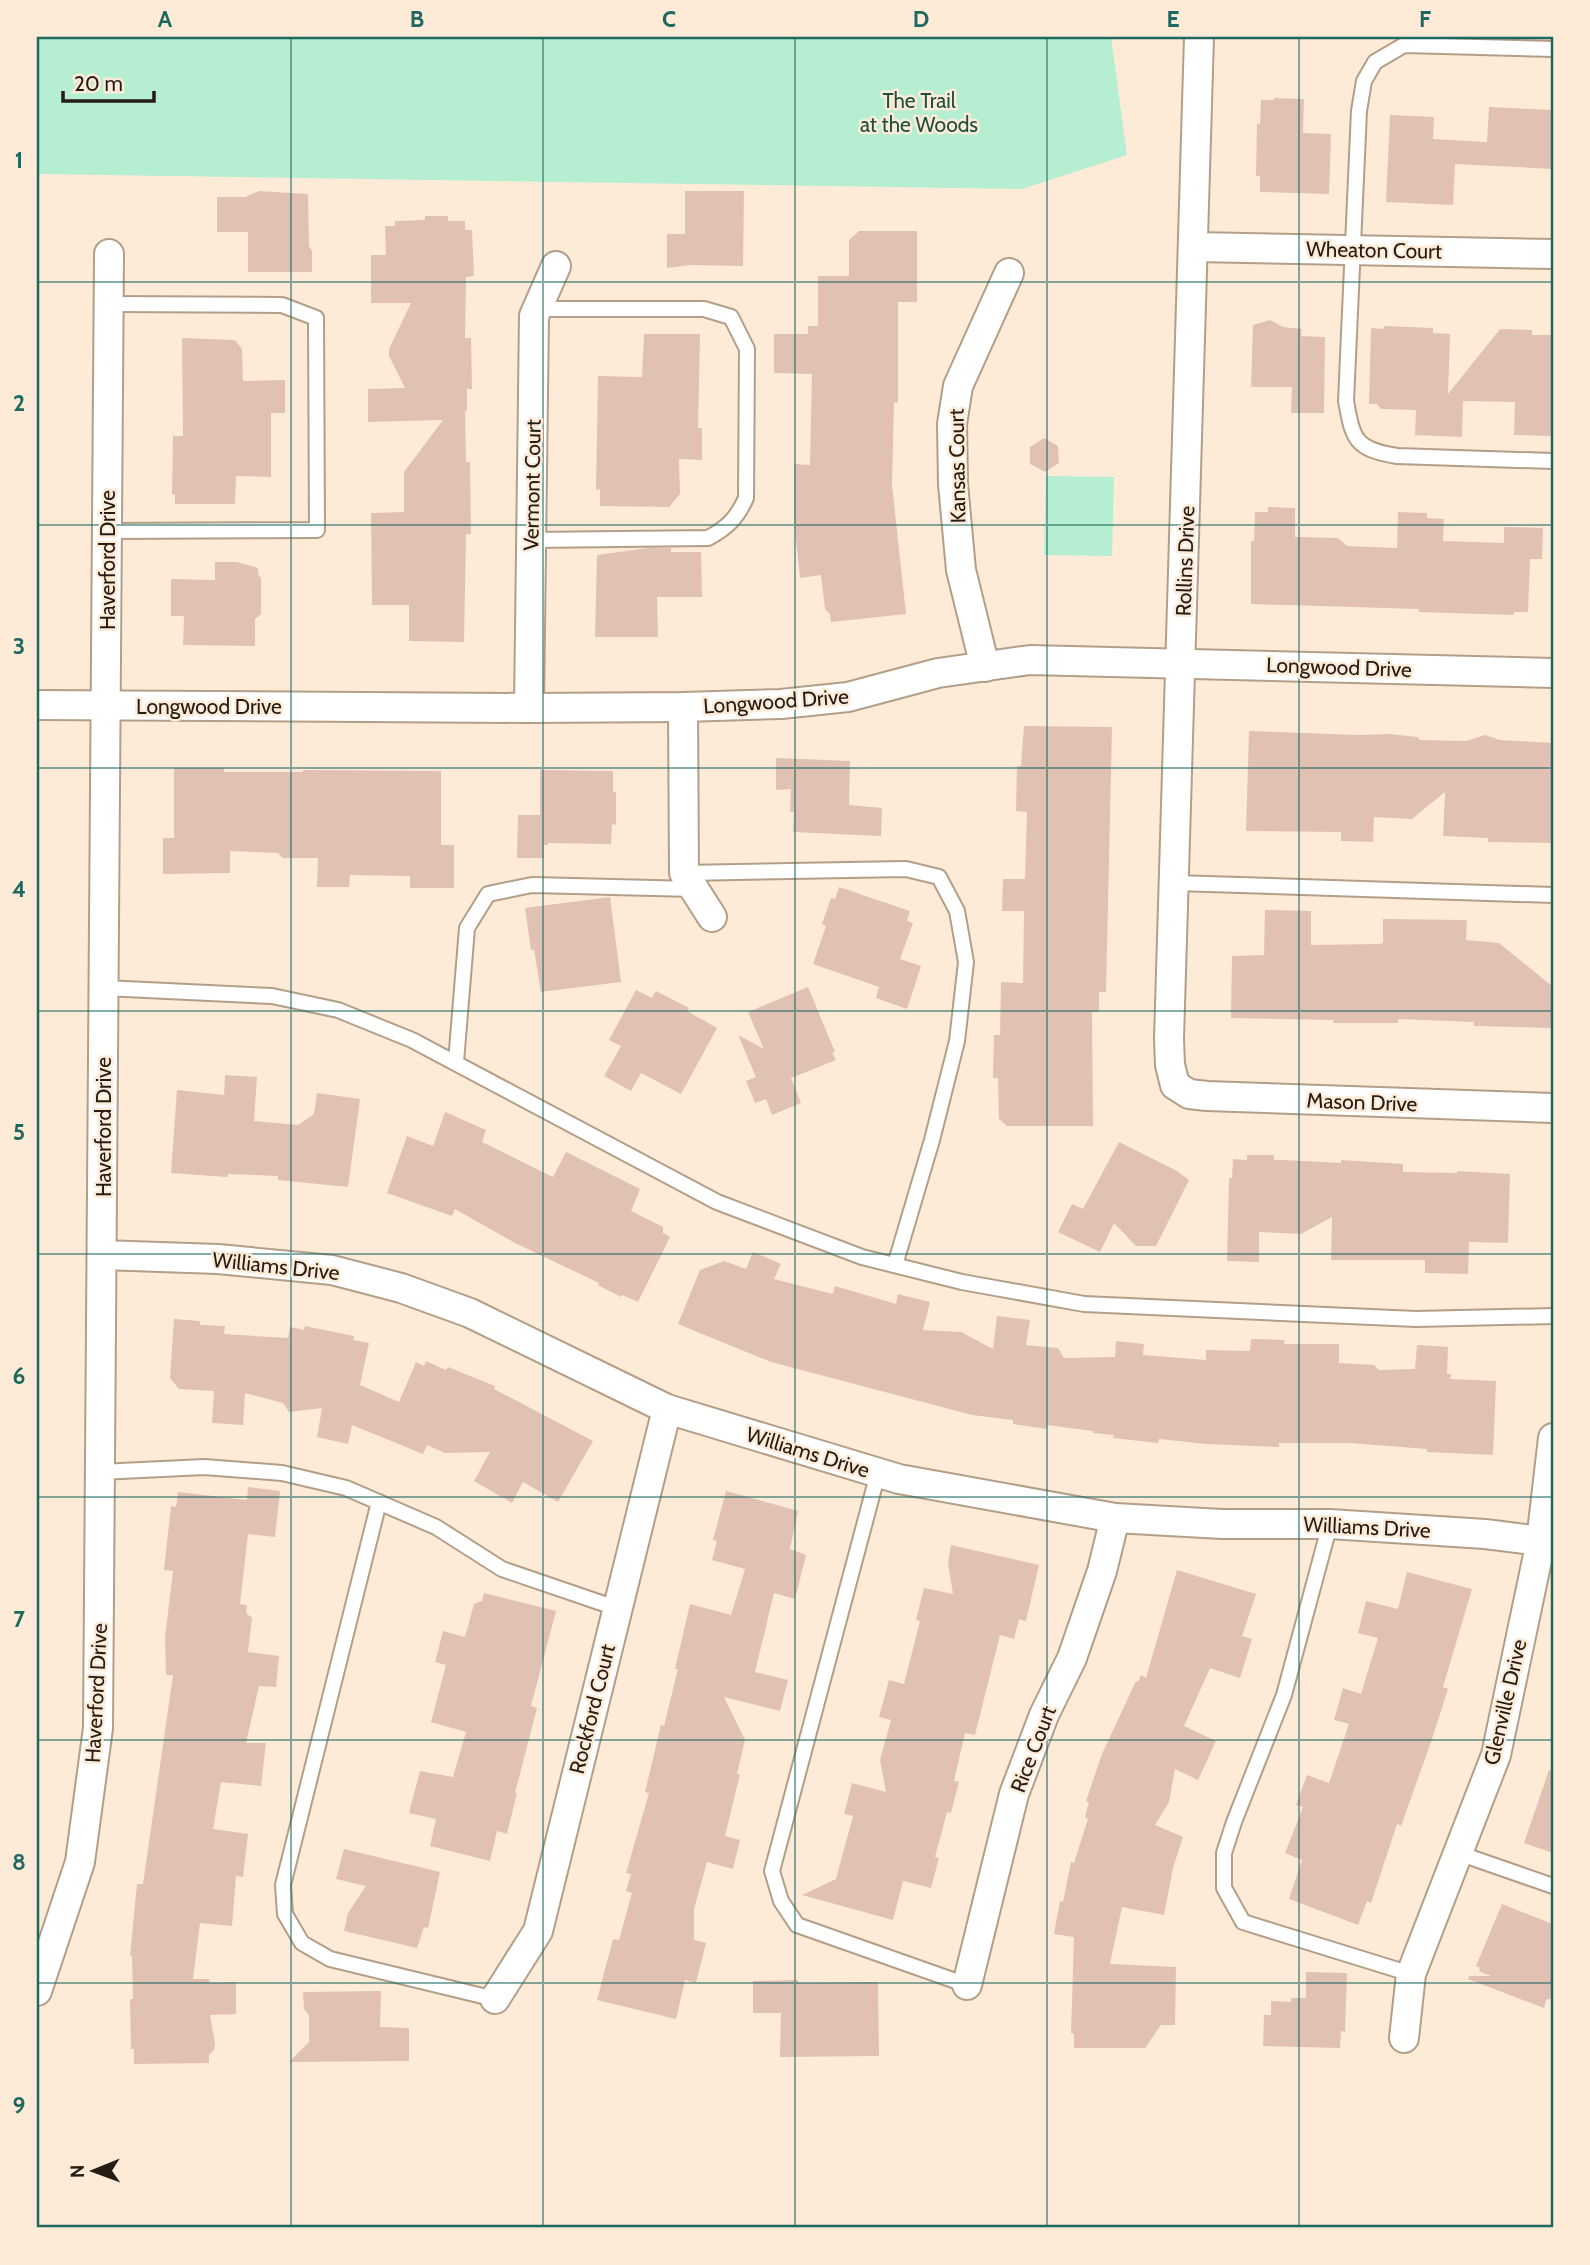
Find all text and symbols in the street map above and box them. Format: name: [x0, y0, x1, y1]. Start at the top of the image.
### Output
text: A: [158, 5, 173, 33]
text: B: [410, 5, 424, 33]
text: C: [662, 5, 676, 33]
text: D: [913, 5, 929, 33]
text: E: [1166, 5, 1180, 33]
text: F: [1419, 5, 1431, 33]
scale bar: [63, 60, 154, 104]
text: 20 m: [74, 71, 123, 96]
park label: The Trail at the Woods: [860, 88, 978, 137]
text: 1: [15, 146, 23, 174]
street label: Wheaton Court: [1306, 236, 1442, 264]
text: 2: [13, 389, 25, 417]
street label: Kansas Court: [944, 408, 970, 524]
street label: Vermont Court: [518, 419, 546, 551]
street label: Haverford Drive: [95, 490, 120, 630]
street label: Rollins Drive: [1171, 505, 1199, 617]
text: 3: [13, 632, 25, 660]
street label: Longwood Drive: [1266, 652, 1413, 682]
street label: Longwood Drive: [702, 683, 850, 719]
street label: Longwood Drive: [136, 694, 282, 719]
text: 4: [12, 875, 26, 903]
street label: Haverford Drive: [91, 1057, 116, 1197]
street label: Mason Drive: [1306, 1088, 1418, 1116]
text: 5: [13, 1118, 25, 1146]
street label: Williams Drive: [211, 1247, 341, 1285]
text: 6: [13, 1362, 25, 1390]
street label: Williams Drive: [743, 1421, 873, 1483]
street label: Williams Drive: [1303, 1511, 1432, 1543]
text: 7: [13, 1605, 25, 1633]
street label: Haverford Drive: [80, 1622, 112, 1764]
street label: Glenville Drive: [1478, 1636, 1532, 1767]
street label: Rockford Court: [564, 1642, 620, 1776]
street label: Rice Court: [1005, 1702, 1061, 1796]
text: 8: [12, 1848, 26, 1876]
text: 9: [13, 2091, 25, 2119]
north arrow: [60, 2136, 130, 2206]
text: N: [66, 2164, 89, 2178]

